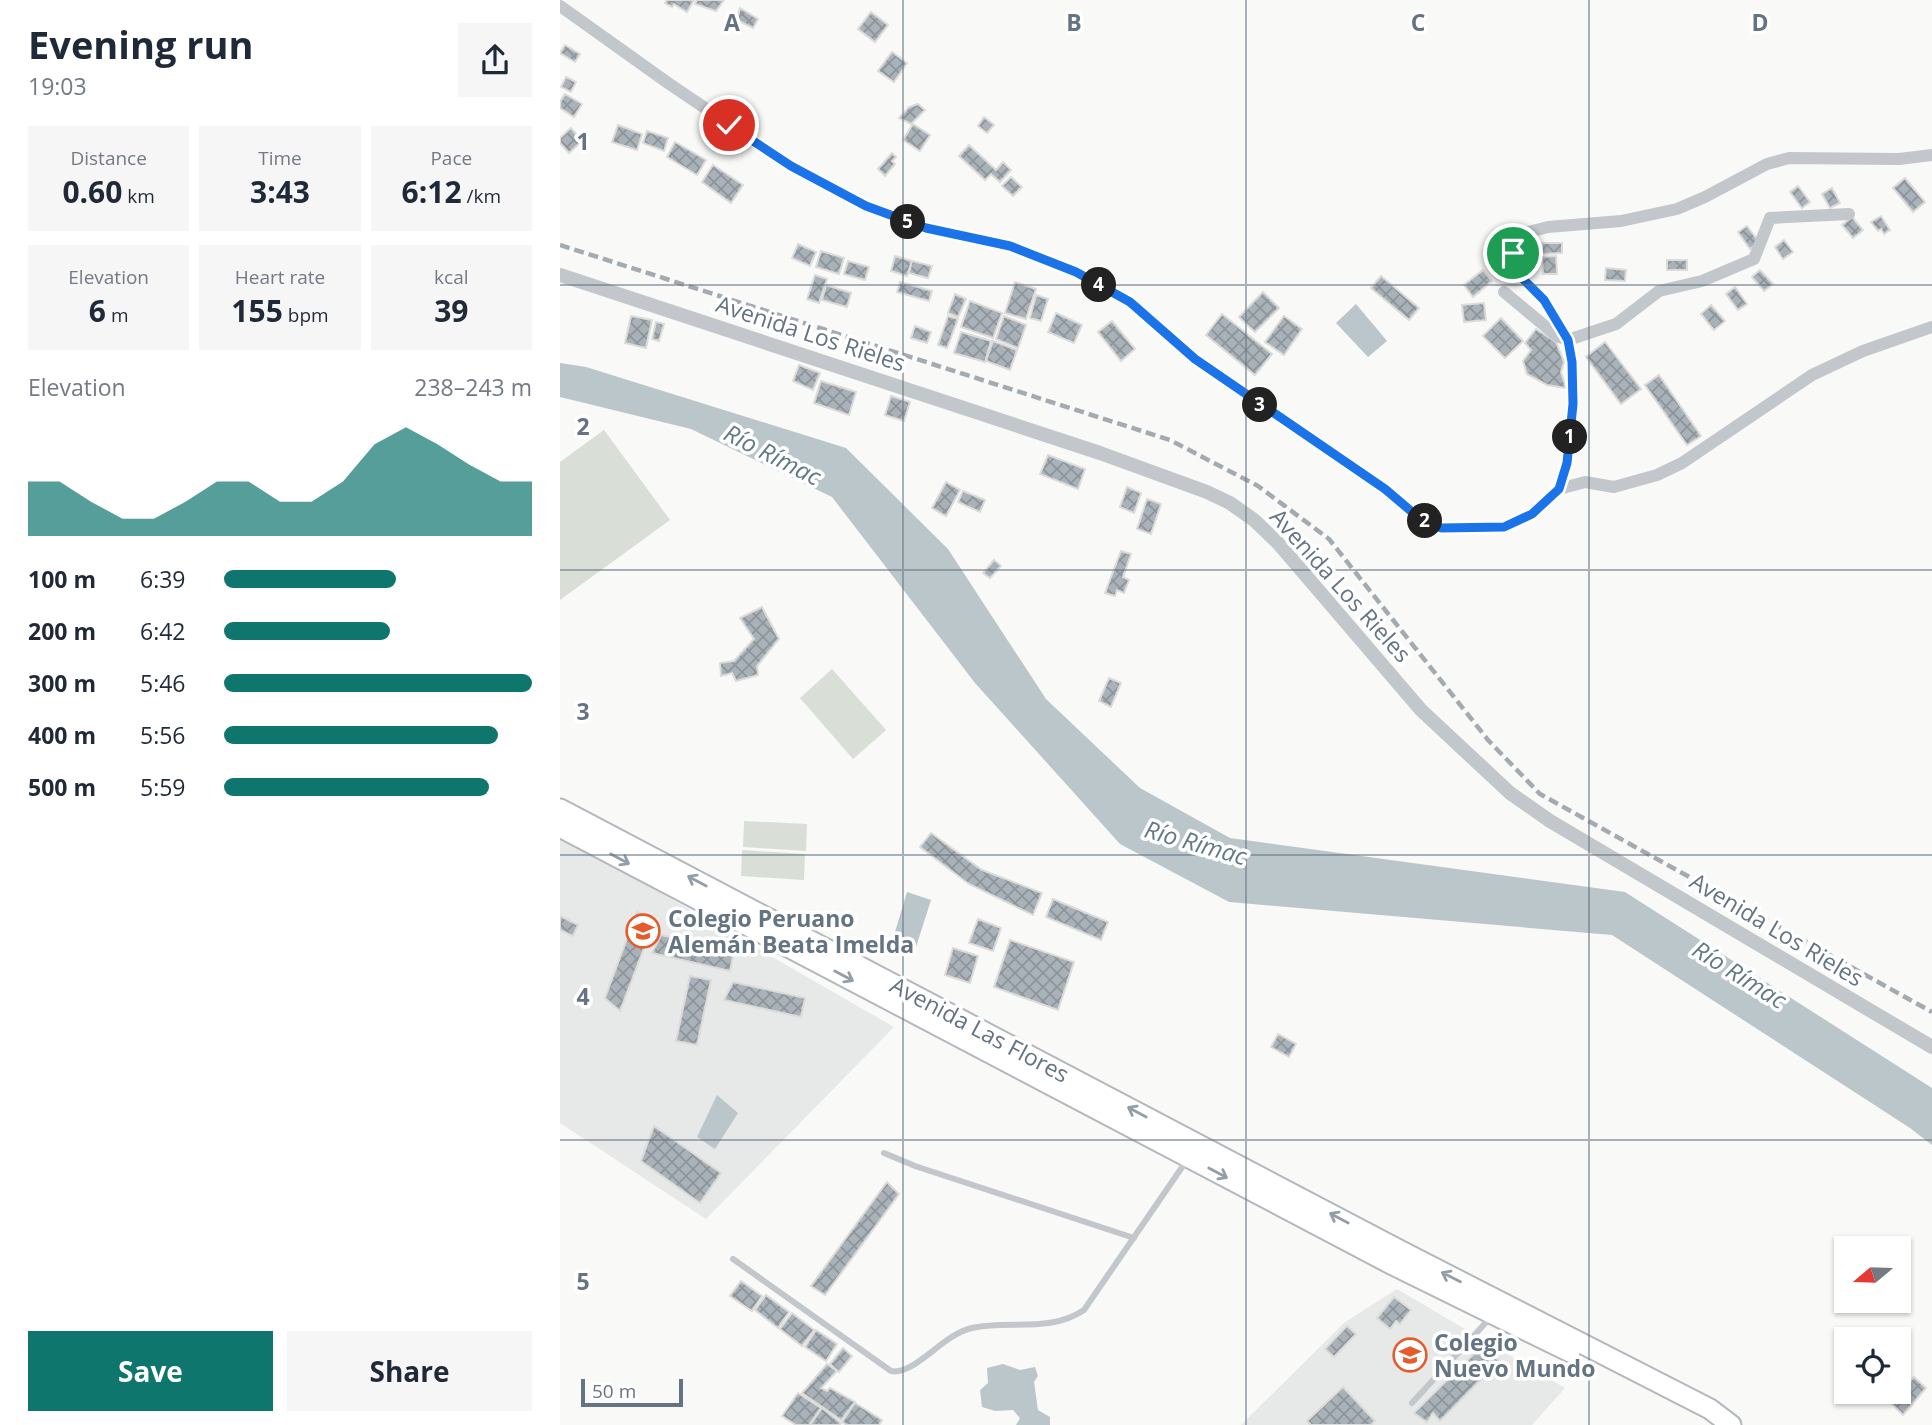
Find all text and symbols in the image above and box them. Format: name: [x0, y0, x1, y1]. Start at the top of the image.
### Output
text: A: [724, 6, 740, 38]
text: B: [1066, 6, 1082, 38]
text: C: [1411, 6, 1425, 38]
text: D: [1751, 6, 1769, 38]
text: Evening run: [28, 18, 253, 70]
button: share: [458, 23, 532, 97]
text: 19:03: [28, 70, 87, 102]
pin: [699, 95, 759, 155]
icon: check: [710, 106, 748, 144]
text: 1: [576, 125, 590, 157]
text: Distance: [70, 145, 147, 171]
text: Time: [258, 145, 302, 171]
text: Pace: [430, 145, 472, 171]
text: 0.60: [62, 171, 122, 212]
text: 3:43: [250, 171, 310, 212]
text: 6:12: [402, 171, 462, 212]
text: km: [122, 183, 155, 209]
text: /km: [462, 183, 501, 209]
pin: 5: [890, 204, 926, 240]
text: 5: [902, 208, 913, 234]
pin: [1483, 223, 1543, 283]
icon: arrive: [1494, 234, 1532, 272]
text: Elevation: [68, 264, 149, 290]
text: Heart rate: [235, 264, 325, 290]
text: kcal: [434, 264, 469, 290]
pin: 4: [1082, 268, 1116, 302]
text: 4: [1093, 271, 1104, 297]
street label: Avenida Los Rieles: [712, 287, 910, 379]
text: 6: [89, 290, 106, 331]
text: 155: [231, 290, 283, 331]
text: 39: [434, 290, 468, 331]
text: m: [106, 302, 129, 328]
text: bpm: [283, 302, 329, 328]
text: Elevation: [28, 371, 126, 403]
text: 238–243 m: [414, 371, 532, 403]
pin: 3: [1242, 388, 1278, 422]
text: 3: [1254, 391, 1265, 417]
text: 2: [576, 410, 590, 442]
water label: Río Rímac: [719, 416, 828, 493]
pin: 1: [1552, 420, 1588, 454]
text: 1: [1564, 423, 1575, 449]
street label: Avenida Los Rieles: [1263, 501, 1419, 669]
pin: 2: [1408, 504, 1442, 538]
text: 2: [1419, 507, 1430, 533]
text: 100 m: [28, 563, 96, 595]
text: 6:39: [140, 563, 186, 595]
text: 200 m: [28, 615, 96, 647]
text: 6:42: [140, 615, 186, 647]
text: 300 m: [28, 667, 96, 699]
text: 5:46: [140, 667, 186, 699]
text: 3: [576, 695, 590, 727]
text: 400 m: [28, 719, 96, 751]
text: 5:56: [140, 719, 186, 751]
text: 500 m: [28, 771, 96, 803]
text: 5:59: [140, 771, 186, 803]
water label: Río Rímac: [1141, 812, 1252, 873]
one-way arrow: [610, 852, 630, 866]
street label: Avenida Los Rieles: [1684, 865, 1870, 993]
one-way arrow: [688, 874, 708, 888]
place label: Colegio Peruano Alemán Beata Imelda: [668, 902, 914, 960]
school or university icon: Colegio Peruano Alemán Beata Imelda: [624, 912, 662, 950]
water label: Río Rímac: [1687, 932, 1794, 1016]
street label: Avenida Las Flores: [885, 968, 1075, 1090]
one-way arrow: [833, 969, 853, 983]
text: 4: [576, 980, 590, 1012]
one-way arrow: [1128, 1105, 1148, 1119]
one-way arrow: [1208, 1166, 1228, 1180]
one-way arrow: [1329, 1211, 1349, 1225]
north arrow: [1834, 1236, 1911, 1312]
map controls: [1834, 1236, 1911, 1404]
text: 5: [576, 1265, 590, 1297]
one-way arrow: [1442, 1270, 1462, 1284]
place label: Colegio Nuevo Mundo: [1434, 1326, 1595, 1384]
button: locate: [1834, 1327, 1911, 1404]
button: Save: [28, 1331, 273, 1411]
button: Share: [287, 1331, 532, 1411]
school or university icon: Colegio Nuevo Mundo: [1391, 1336, 1429, 1374]
scale bar: [581, 1376, 682, 1408]
text: 50 m: [592, 1378, 636, 1404]

